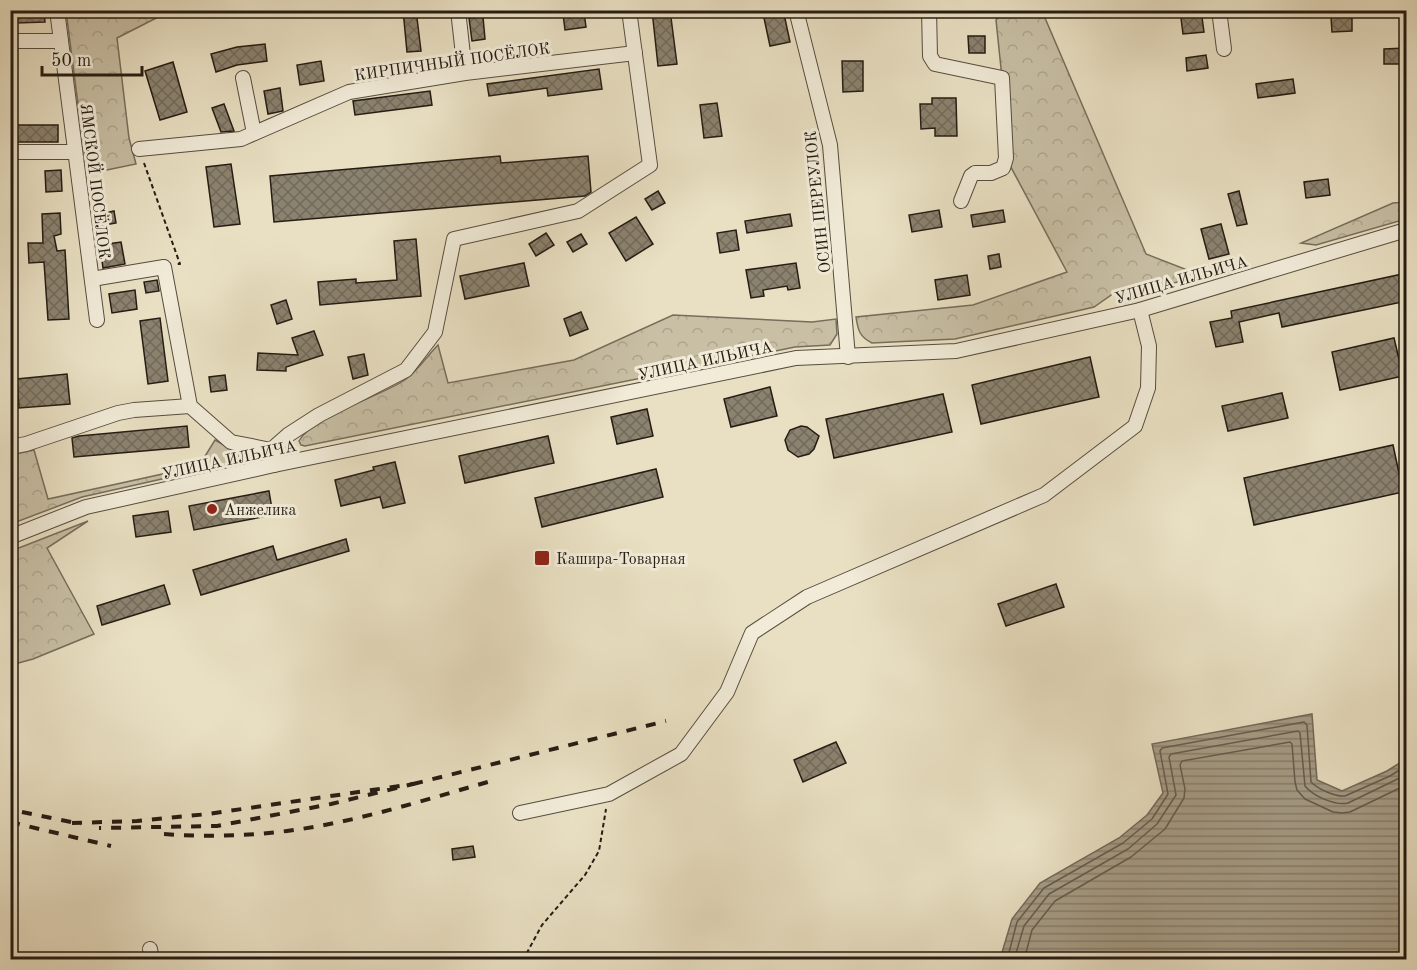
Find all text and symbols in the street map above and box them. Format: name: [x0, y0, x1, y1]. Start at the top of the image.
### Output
street label: КИРПИЧНЫЙ ПОСЁЛОК: [353, 37, 552, 85]
scale bar: [42, 39, 142, 77]
text: 50 m: [51, 52, 91, 70]
street label: ЯМСКОЙ ПОСЁЛОК: [77, 102, 116, 260]
street label: ОСИН ПЕРЕУЛОК: [804, 129, 834, 274]
street label: УЛИЦА ИЛЬИЧА: [1113, 254, 1250, 308]
street label: УЛИЦА ИЛЬИЧА: [636, 340, 774, 384]
street label: УЛИЦА ИЛЬИЧА: [160, 439, 298, 483]
marker: Анжелика: [205, 502, 219, 516]
place label: Анжелика: [224, 503, 297, 519]
marker: Кашира-Товарная: [533, 549, 551, 567]
place label: Кашира-Товарная: [556, 552, 686, 568]

